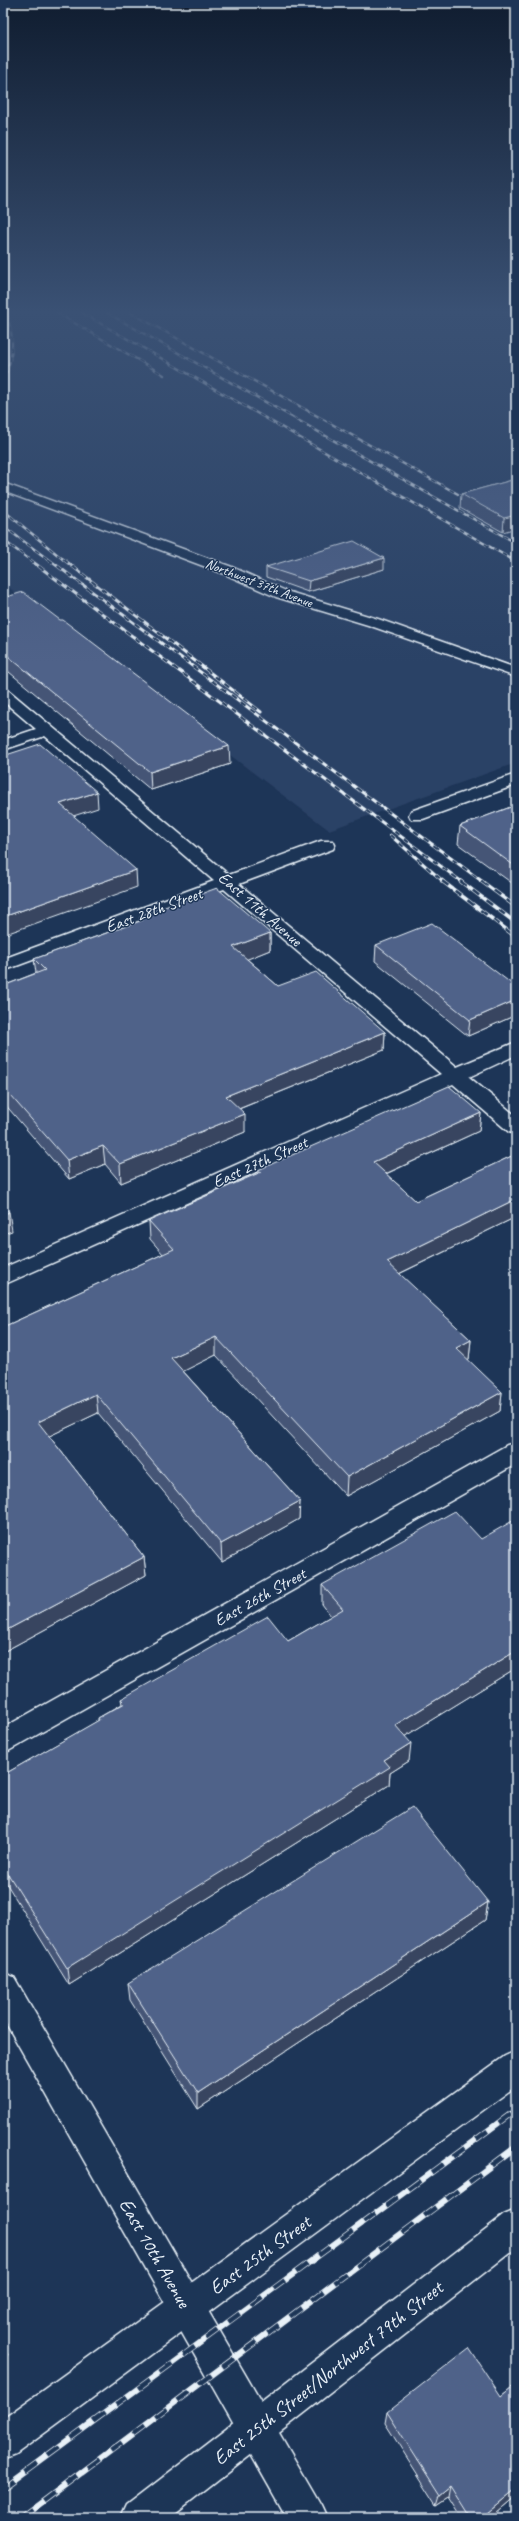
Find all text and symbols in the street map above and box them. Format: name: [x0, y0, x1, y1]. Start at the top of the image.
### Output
street label: Northwest 37th Avenue: [203, 555, 316, 612]
street label: East 11th Avenue: [214, 867, 307, 952]
street label: East 28th Street: [103, 882, 207, 937]
street label: East 27th Street: [209, 1131, 313, 1192]
street label: East 26th Street: [211, 1562, 312, 1631]
street label: East 10th Avenue: [114, 2194, 197, 2313]
street label: East 25th Street: [204, 2208, 318, 2300]
street label: East 25th Street/Northwest 79th Street: [208, 2274, 450, 2470]

